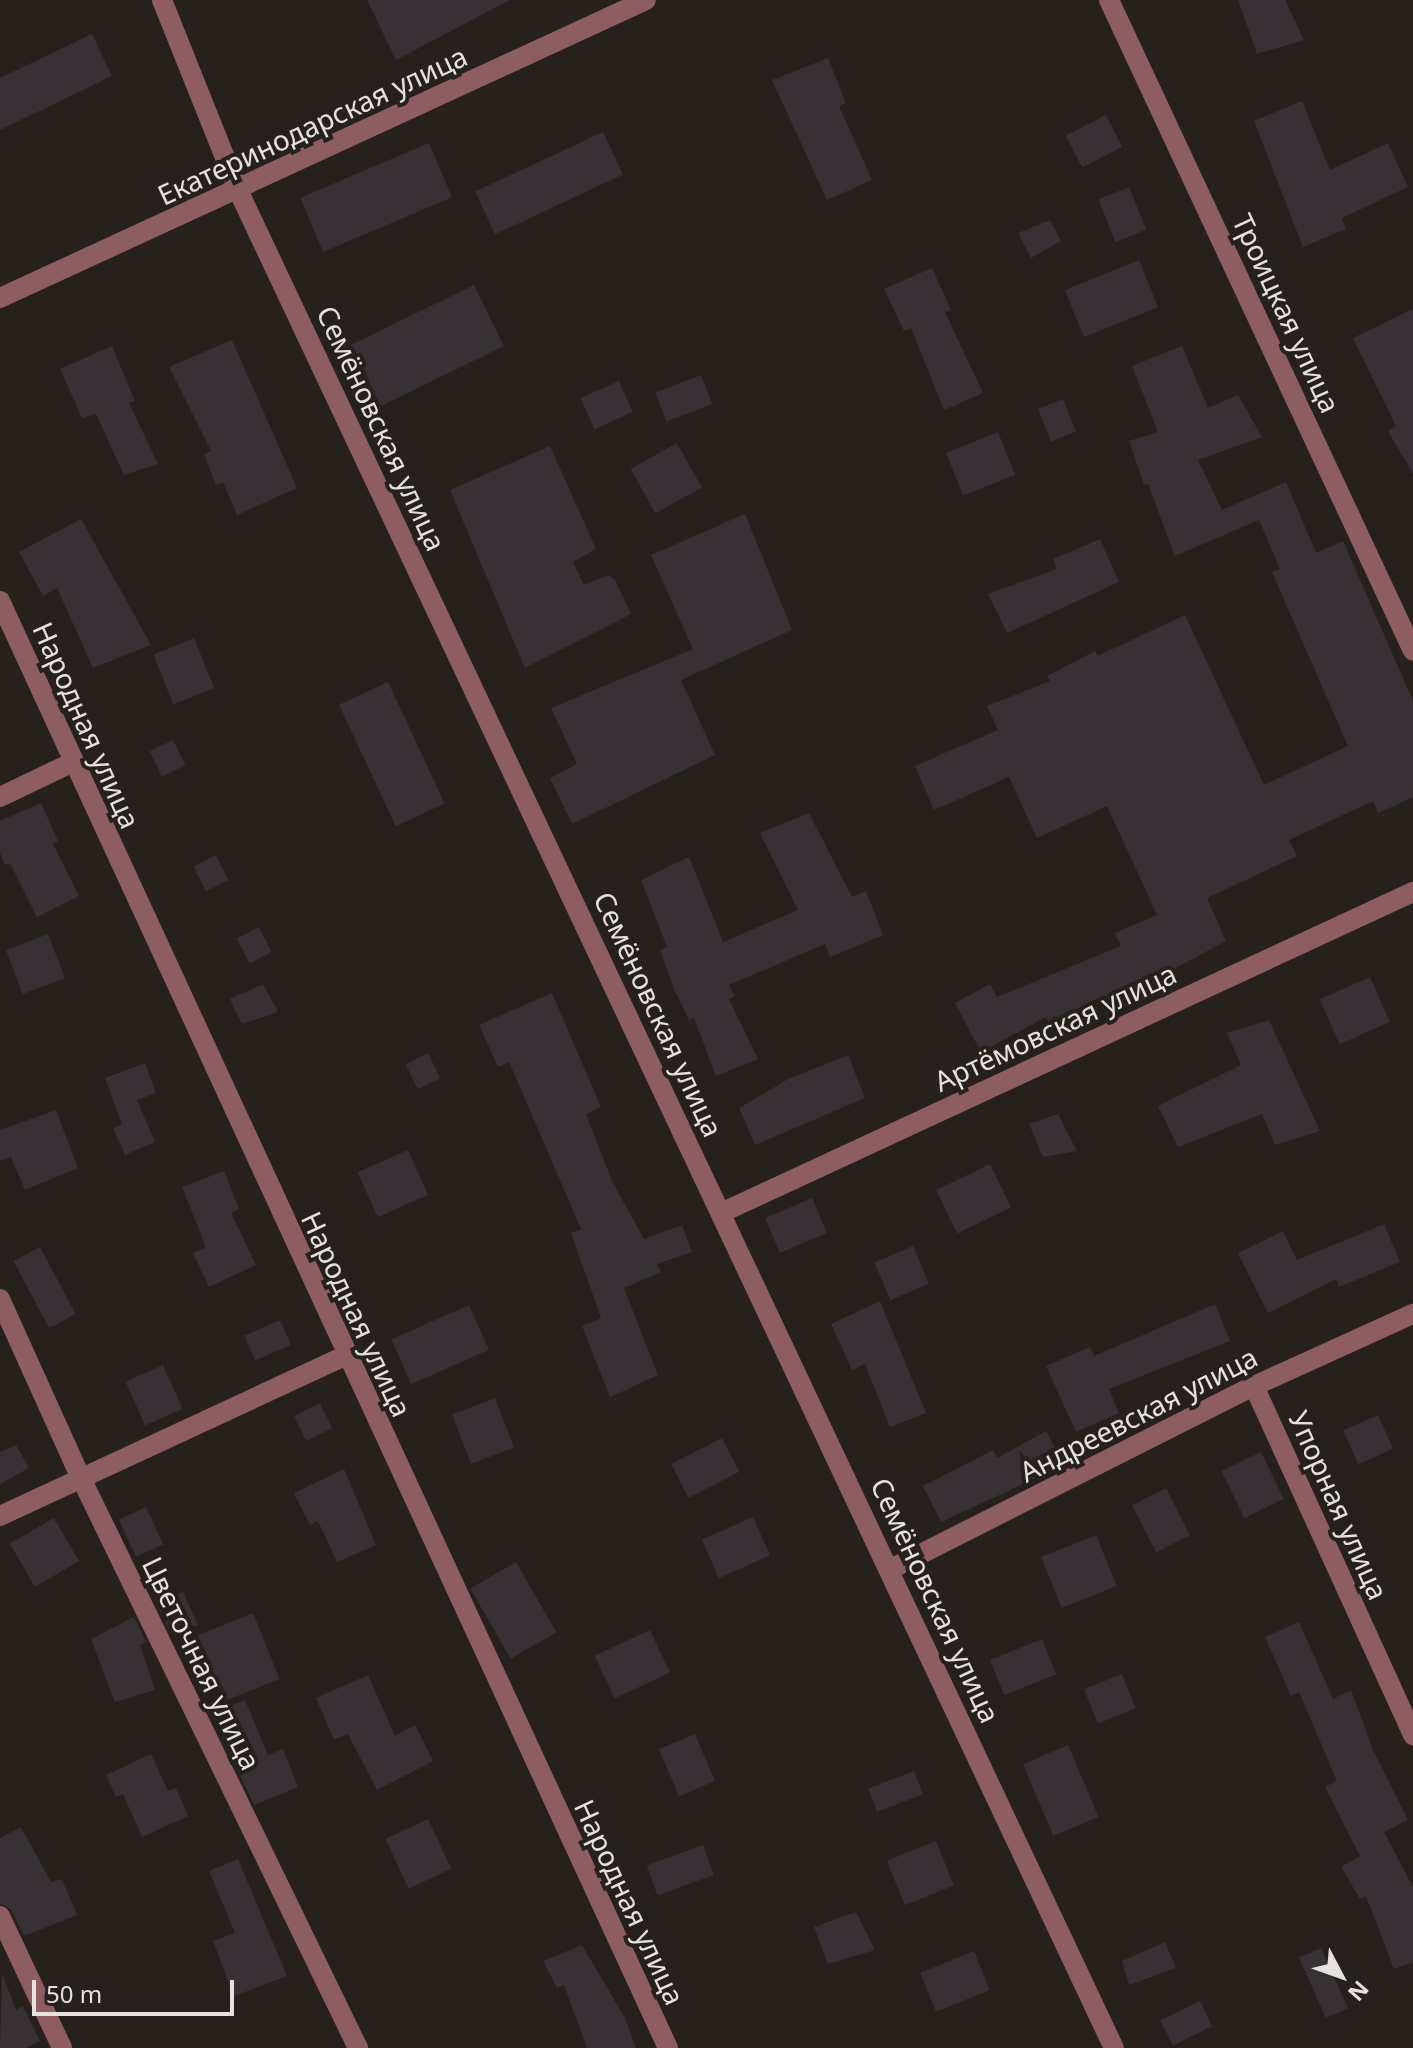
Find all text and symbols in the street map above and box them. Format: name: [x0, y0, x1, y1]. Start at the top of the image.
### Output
street label: Екатеринодарская улица: [152, 38, 472, 212]
street label: Троицкая улица: [1226, 208, 1348, 418]
street label: Семёновская улица: [310, 300, 454, 556]
street label: Народная улица: [26, 617, 148, 833]
street label: Семёновская улица: [587, 886, 731, 1142]
street label: Артёмовская улица: [929, 956, 1181, 1098]
street label: Народная улица: [295, 1206, 419, 1422]
street label: Андреевская улица: [1014, 1340, 1262, 1488]
street label: Упорная улица: [1282, 1405, 1396, 1605]
street label: Семёновская улица: [864, 1472, 1008, 1728]
street label: Цветочная улица: [136, 1551, 268, 1775]
street label: Народная улица: [568, 1794, 692, 2010]
north arrow: [1301, 1936, 1381, 2016]
scale bar: [36, 1964, 238, 2014]
text: N: [1342, 1975, 1376, 2008]
text: 50 m: [46, 1977, 102, 2010]

